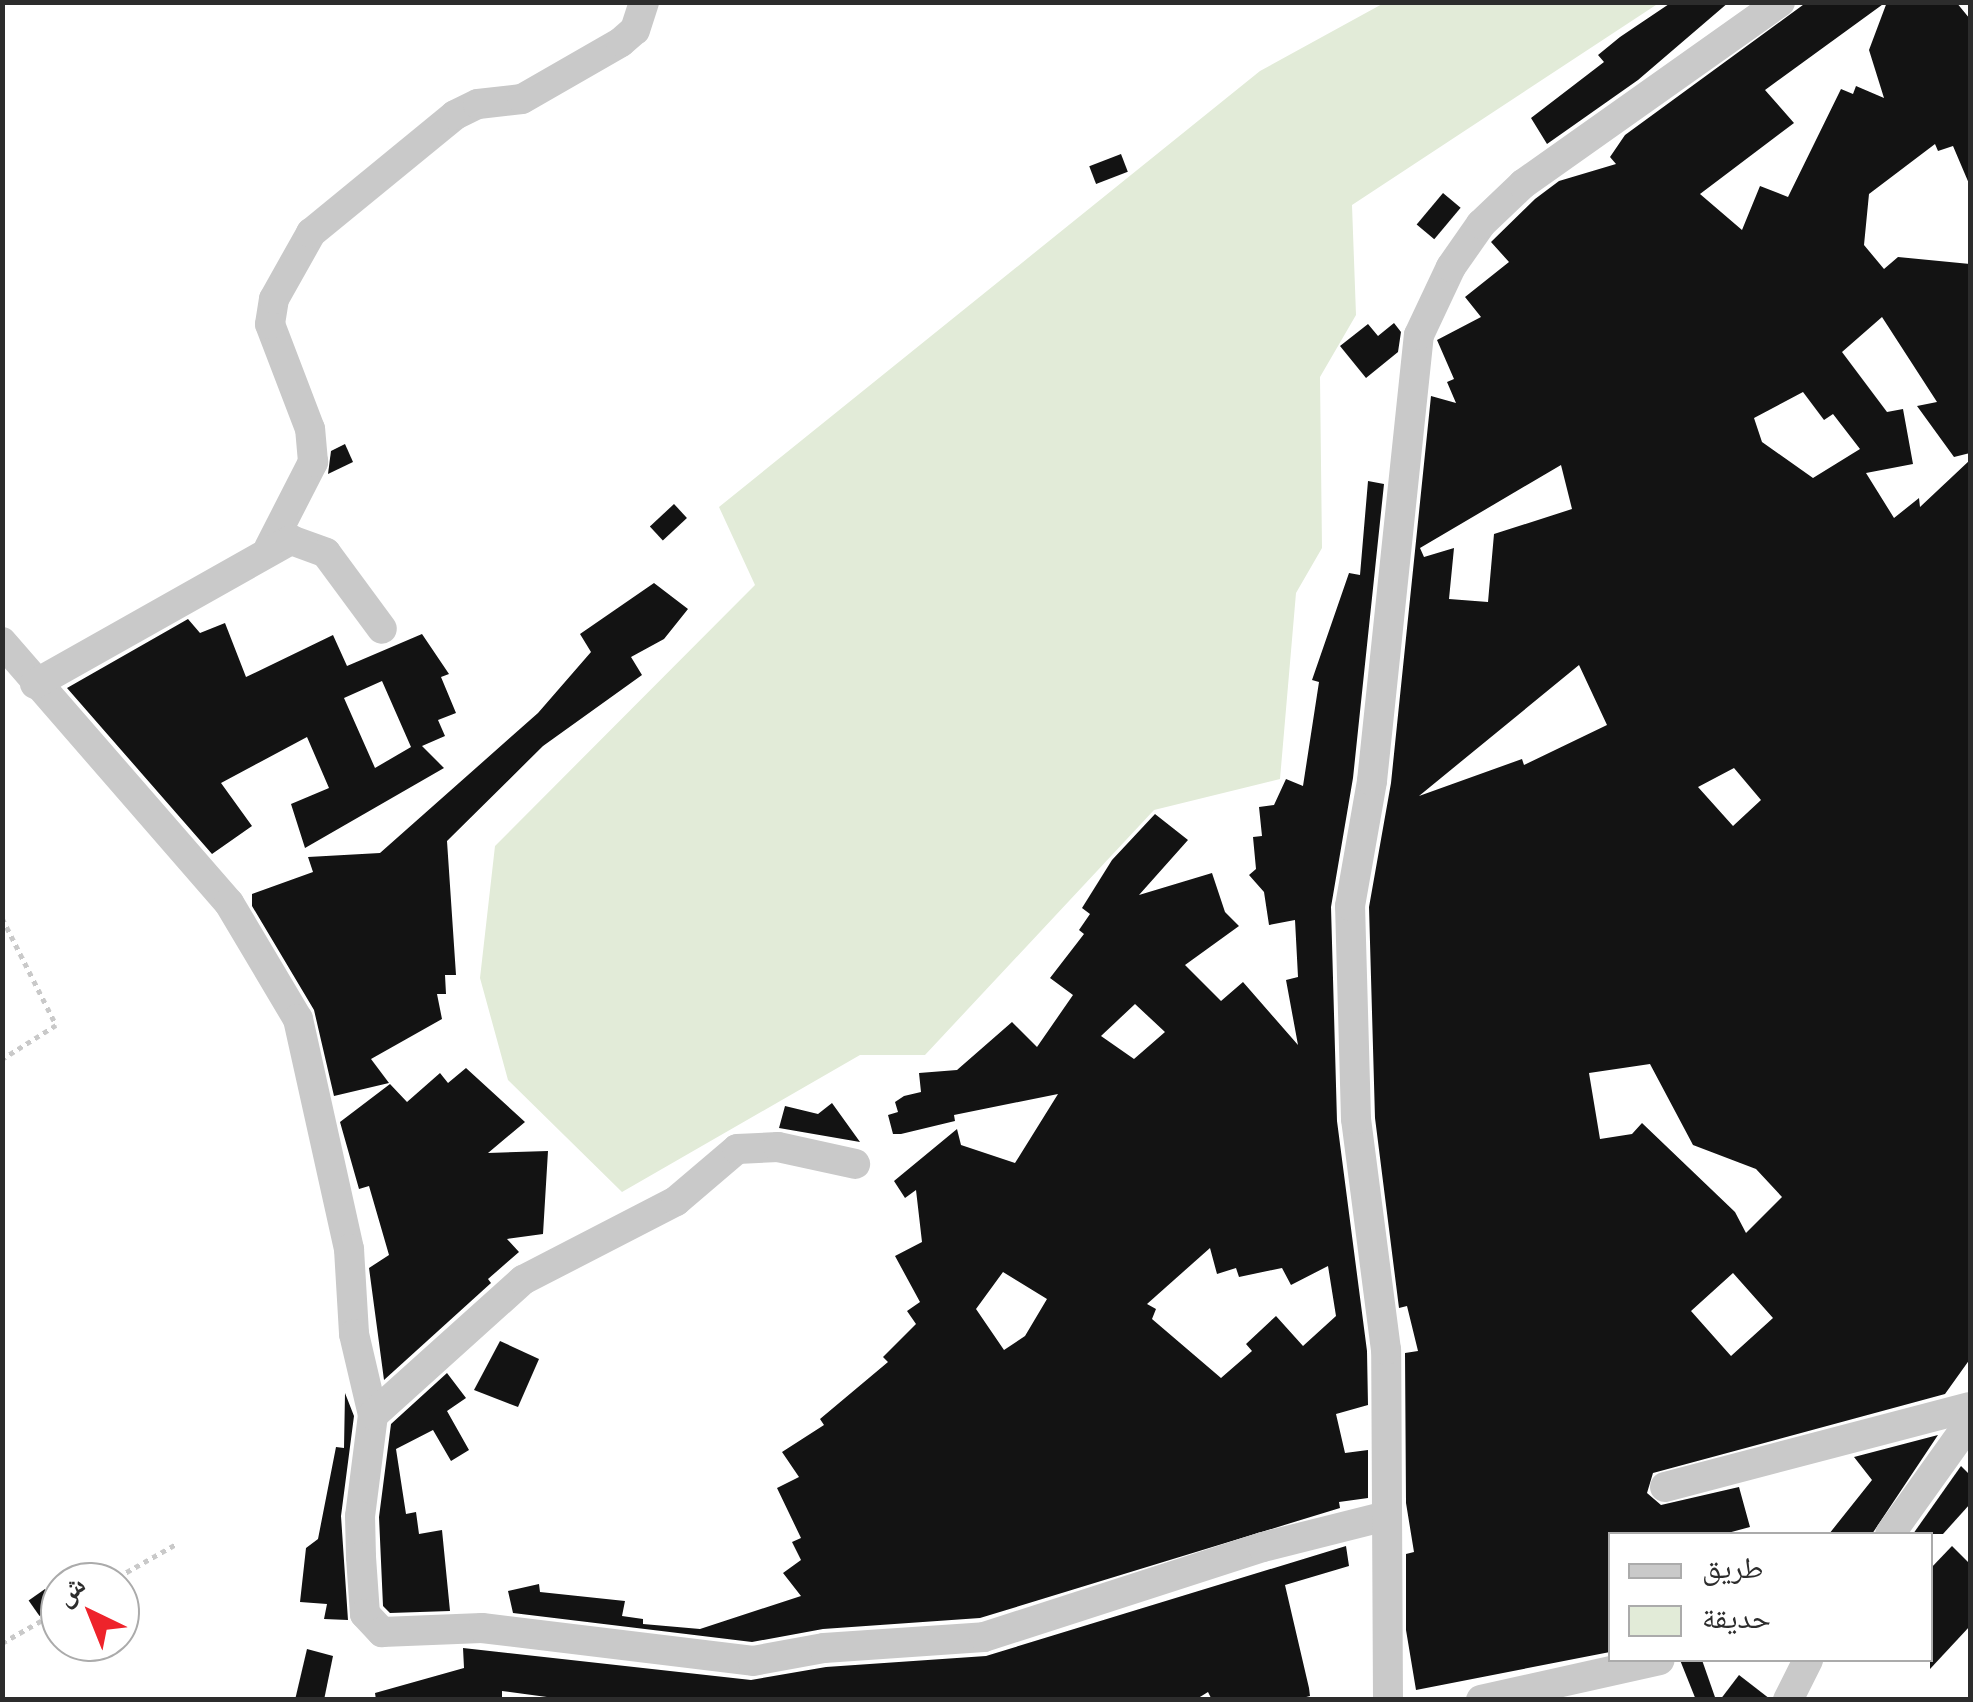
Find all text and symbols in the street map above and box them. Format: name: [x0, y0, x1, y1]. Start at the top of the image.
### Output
legend: [1608, 1532, 1933, 1662]
text: طريق: [1702, 1554, 1763, 1584]
north arrow: [40, 1562, 140, 1662]
text: ش: [50, 1571, 91, 1612]
text: حديقة: [1702, 1604, 1771, 1634]

